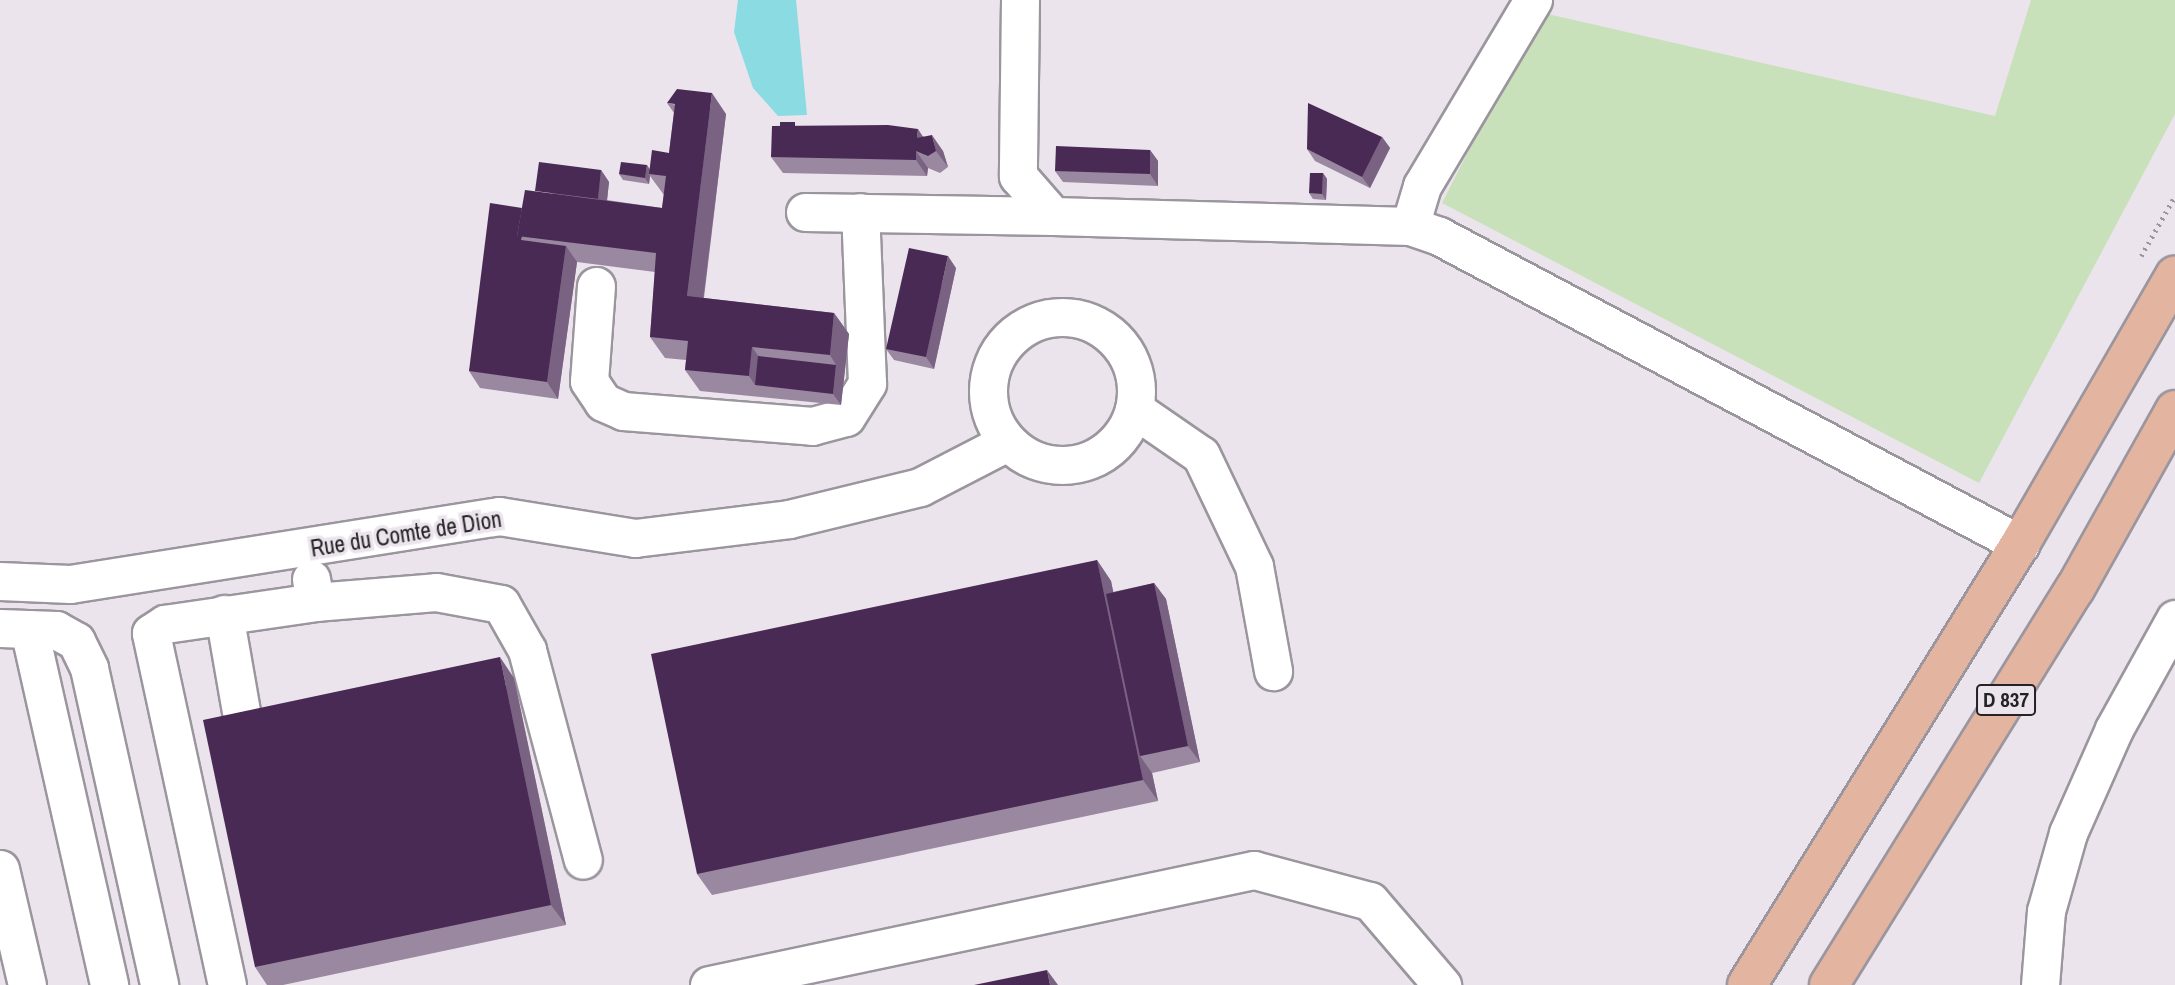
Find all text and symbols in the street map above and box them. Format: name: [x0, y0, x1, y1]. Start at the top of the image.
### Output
street label: Rue du Comte de Dion: [309, 505, 503, 563]
road number: D 837: [1974, 682, 2038, 718]

